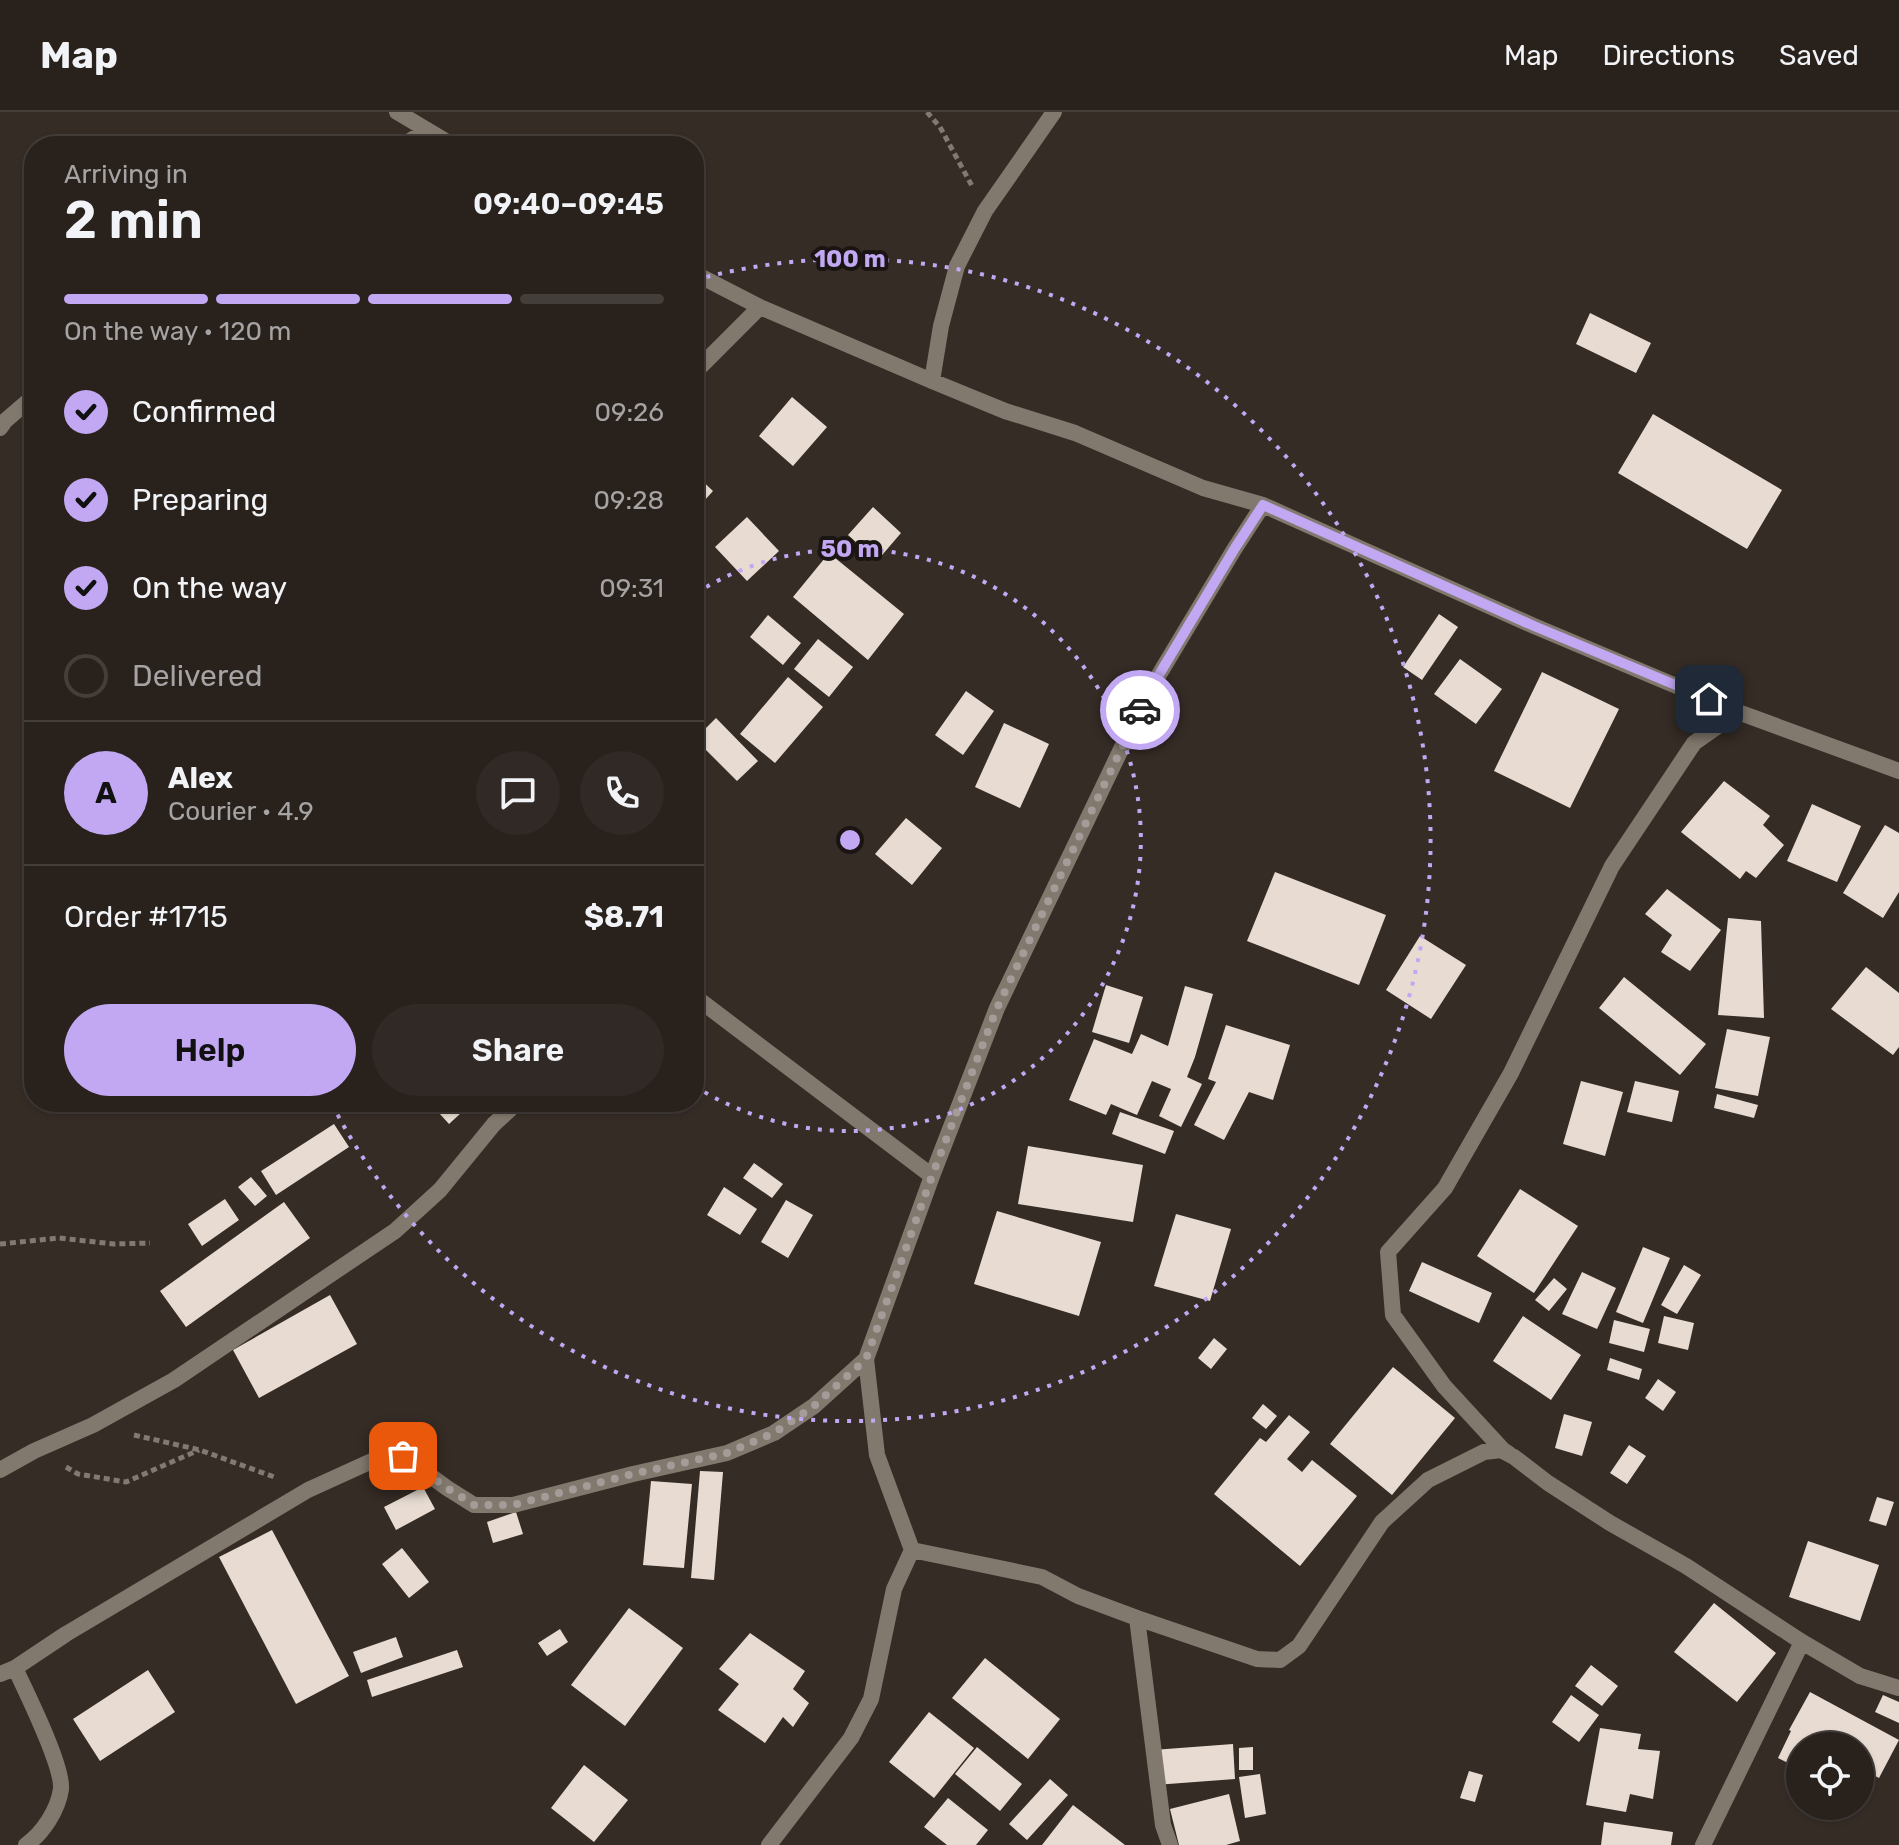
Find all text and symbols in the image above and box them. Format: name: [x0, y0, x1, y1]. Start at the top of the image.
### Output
text: Map: [40, 32, 118, 78]
text: Map: [1504, 39, 1558, 72]
text: Directions: [1602, 39, 1735, 72]
text: Saved: [1779, 39, 1859, 72]
text: Arriving in: [64, 159, 188, 190]
text: 09:40–09:45: [473, 186, 664, 222]
text: 2 min: [64, 189, 203, 251]
text: 100 m: [814, 245, 886, 273]
text: On the way · 120 m: [64, 316, 291, 347]
icon: check: [64, 390, 108, 434]
text: Confirmed: [132, 394, 276, 430]
text: 09:26: [594, 397, 664, 428]
icon: check: [64, 478, 108, 522]
text: Preparing: [132, 482, 268, 518]
text: 09:28: [594, 485, 664, 516]
text: 50 m: [821, 535, 879, 563]
icon: check: [64, 566, 108, 610]
text: On the way: [132, 570, 287, 606]
text: 09:31: [599, 573, 664, 604]
text: Delivered: [132, 658, 263, 694]
pin: [1675, 665, 1743, 733]
courier: [1100, 670, 1180, 750]
icon: home: [1687, 677, 1731, 721]
icon: car: [1118, 688, 1162, 732]
button: chat: [476, 751, 560, 835]
button: phone: [580, 751, 664, 835]
text: Alex: [168, 760, 233, 796]
text: A: [95, 775, 117, 811]
text: Courier · 4.9: [168, 796, 314, 827]
centre of rings: [836, 826, 864, 854]
text: Order #1715: [64, 899, 228, 935]
text: $8.71: [584, 899, 664, 935]
button: Help: [64, 1004, 356, 1096]
button: Share: [372, 1004, 664, 1096]
pin: [369, 1422, 437, 1490]
icon: bag: [381, 1434, 425, 1478]
map controls: [1786, 1732, 1874, 1820]
button: locate: [1786, 1732, 1874, 1820]

